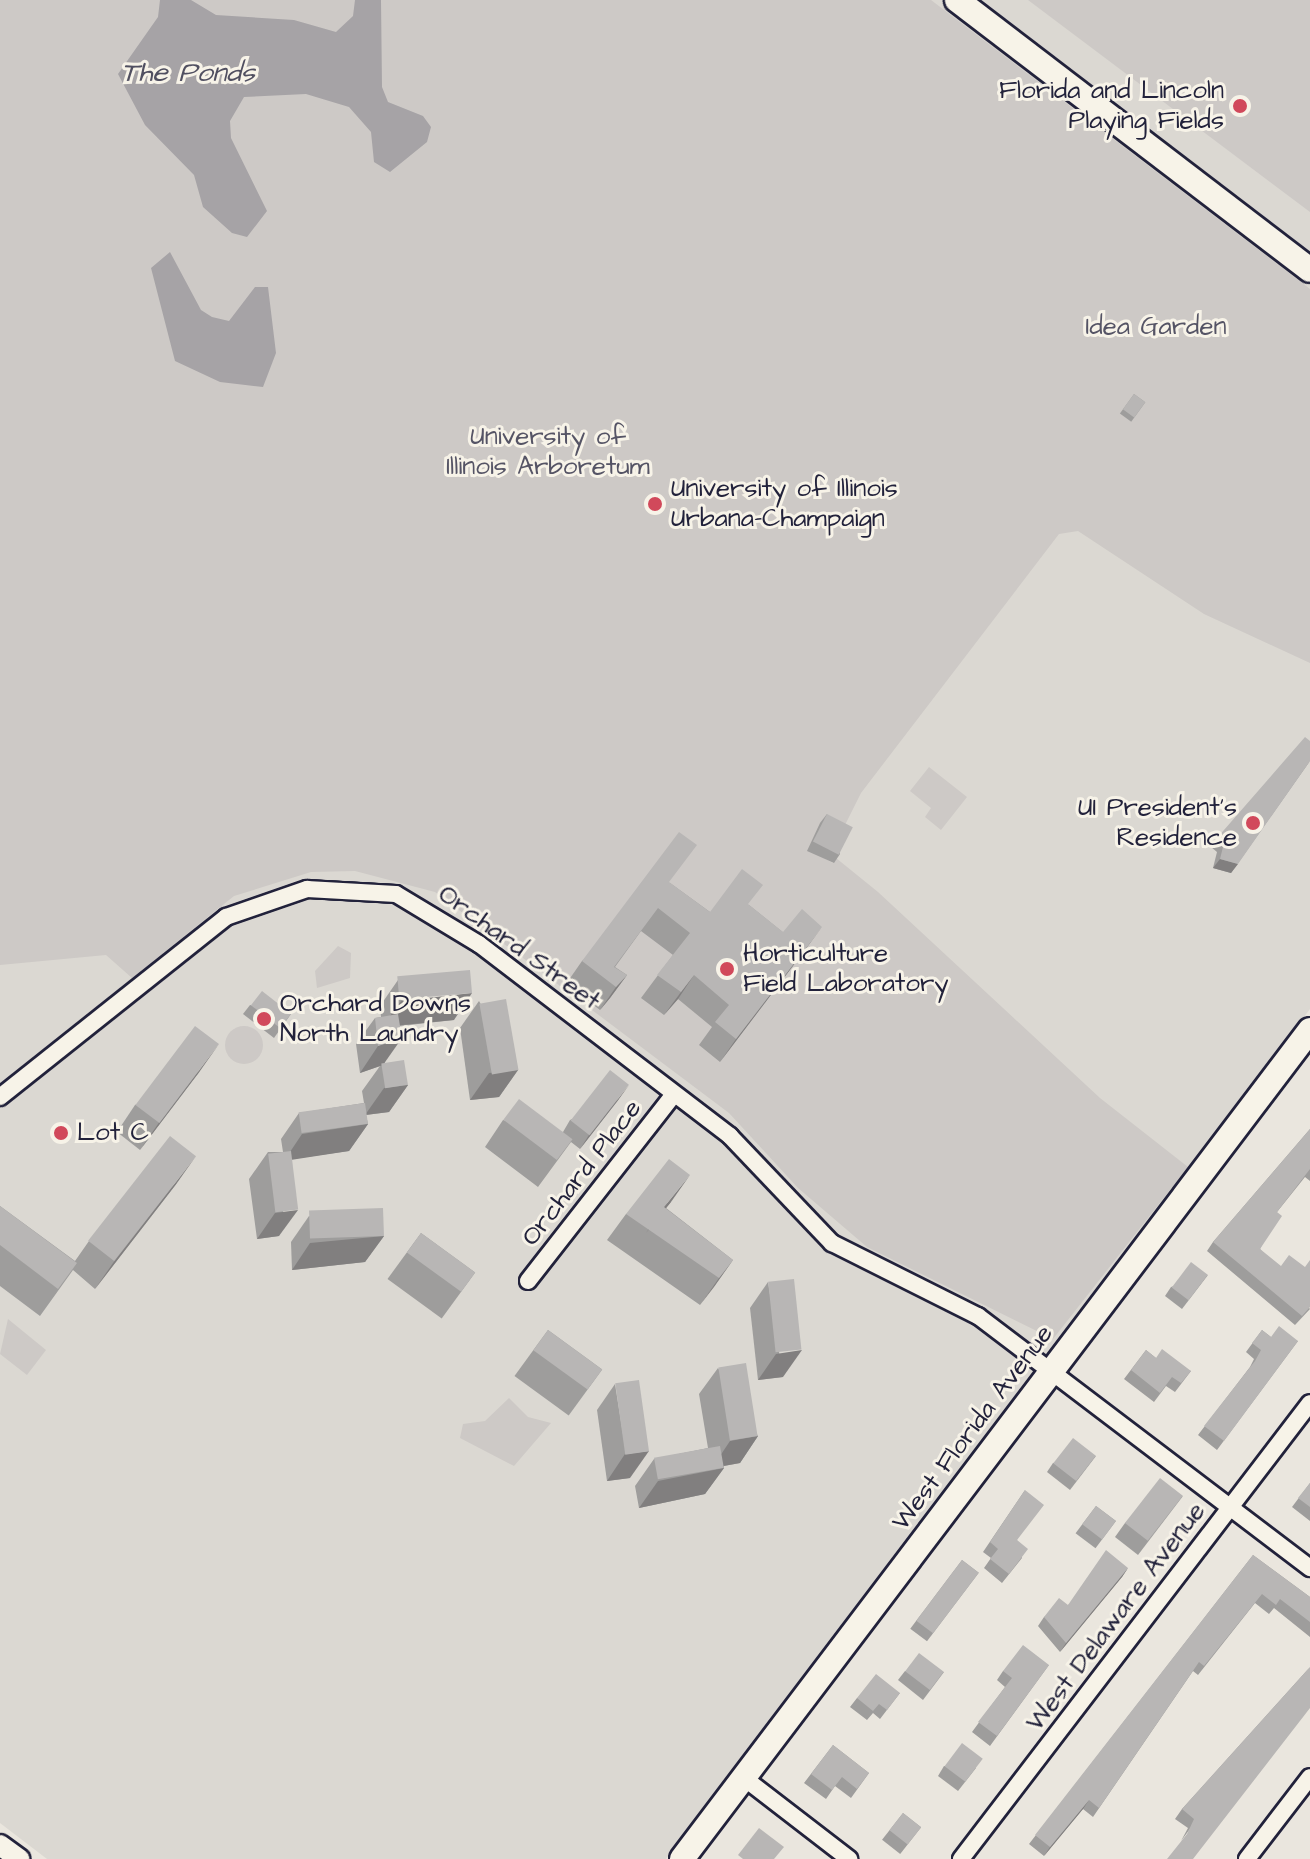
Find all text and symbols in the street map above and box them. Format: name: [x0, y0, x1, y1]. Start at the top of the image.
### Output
water label: The Ponds: [121, 56, 255, 90]
place label: Florida and Lincoln Playing Fields: [999, 75, 1224, 136]
marker: Florida and Lincoln Playing Fields: [1231, 97, 1249, 115]
park label: Idea Garden: [1086, 311, 1226, 343]
park label: University of Illinois Arboretum: [446, 421, 650, 482]
place label: University of Illinois Urbana-Champaign: [671, 473, 898, 534]
marker: University of Illinois Urbana-Champaign: [646, 495, 664, 513]
place label: UI President's Residence: [1078, 792, 1237, 854]
marker: UI President's Residence: [1244, 814, 1262, 832]
street label: Orchard Street: [432, 879, 606, 1017]
place label: Horticulture Field Laboratory: [743, 938, 949, 1000]
marker: Horticulture Field Laboratory: [718, 960, 736, 978]
place label: Orchard Downs North Laundry: [280, 988, 471, 1050]
marker: Orchard Downs North Laundry: [255, 1010, 273, 1028]
street label: Orchard Place: [515, 1094, 649, 1252]
place label: Lot C: [77, 1117, 149, 1149]
marker: Lot C: [52, 1124, 70, 1142]
street label: West Florida Avenue: [886, 1319, 1060, 1537]
street label: West Delaware Avenue: [1020, 1496, 1212, 1738]

